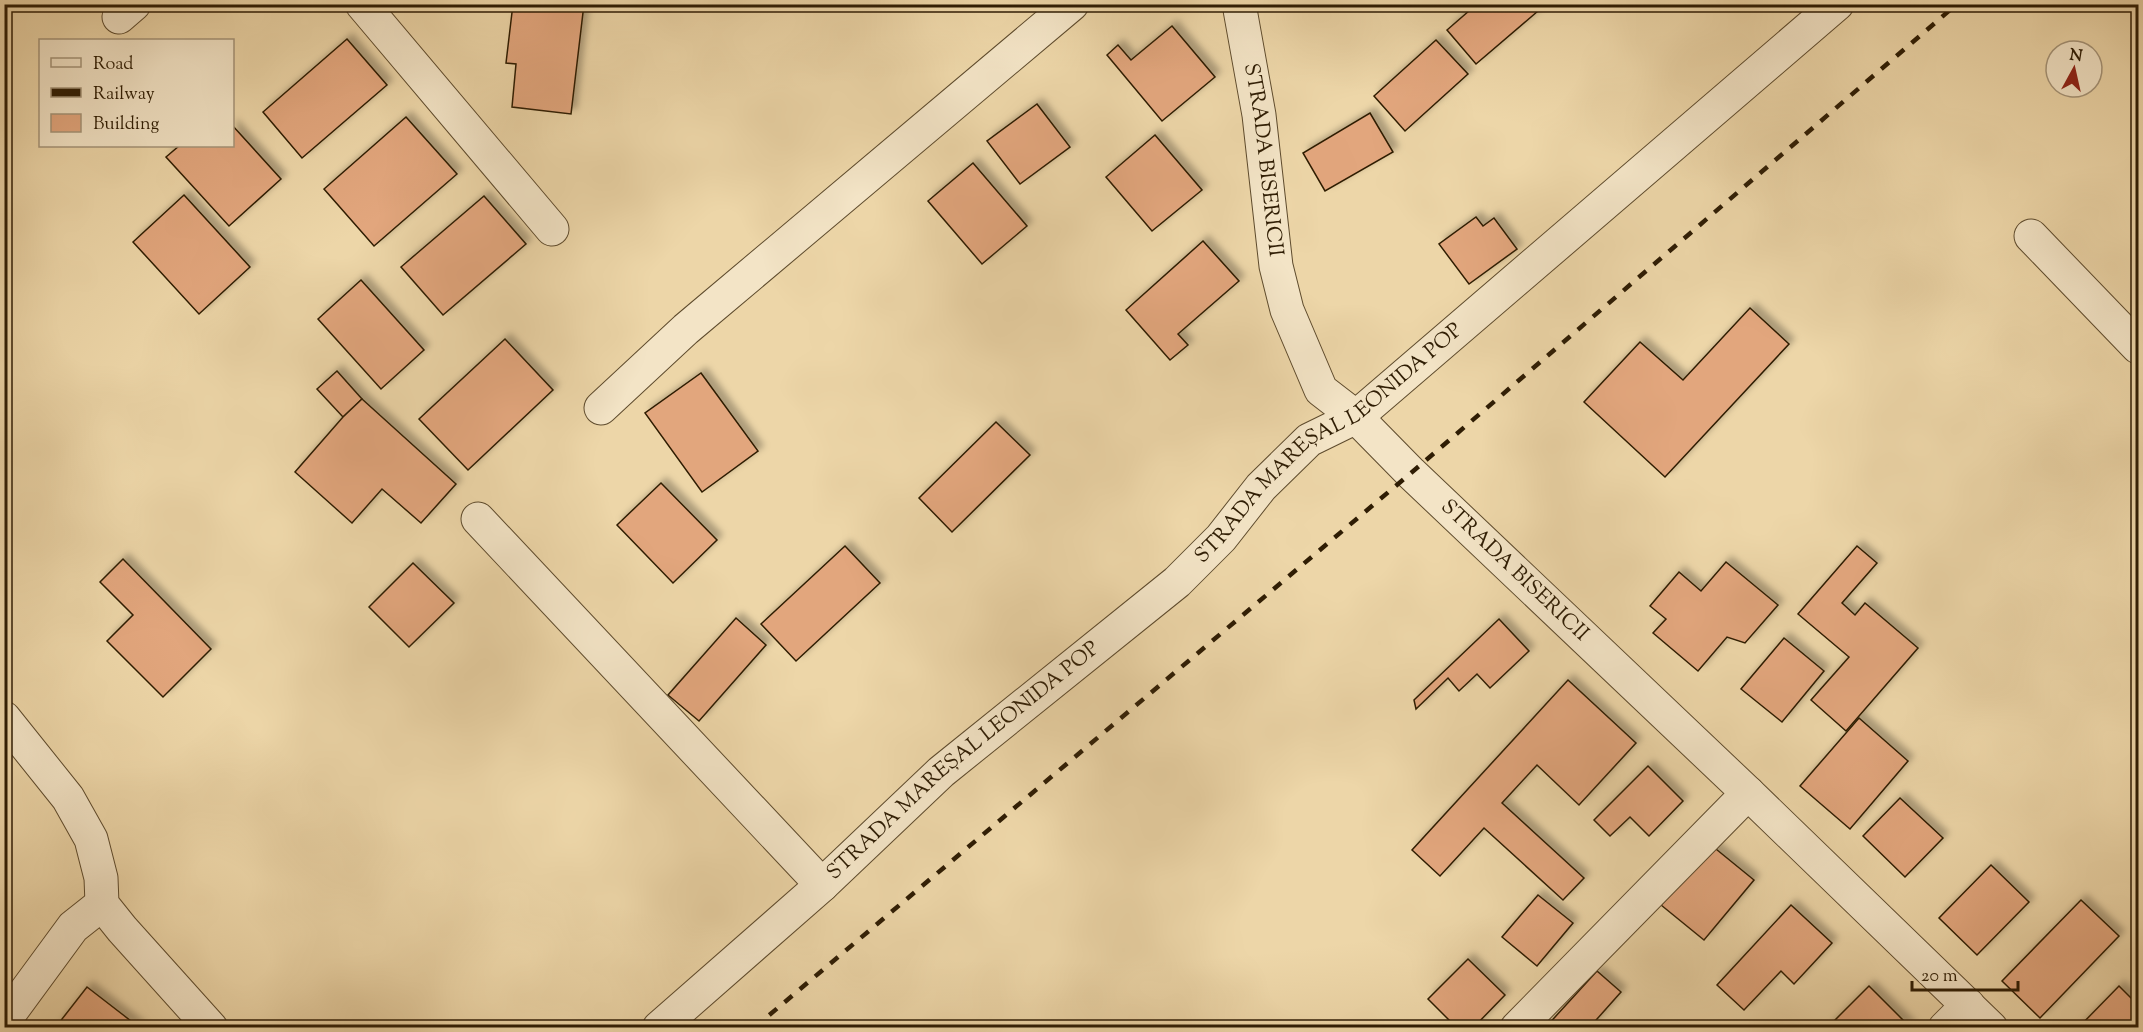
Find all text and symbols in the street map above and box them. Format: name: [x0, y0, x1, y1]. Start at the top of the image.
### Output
legend: [39, 39, 234, 147]
north arrow: [2044, 39, 2104, 99]
text: N: [2068, 44, 2084, 69]
text: Road: [93, 52, 133, 78]
street label: STRADA BISERICII: [1235, 61, 1290, 258]
text: Railway: [93, 82, 155, 108]
text: Building: [93, 112, 159, 138]
street label: STRADA MAREȘAL LEONIDA POP: [1188, 316, 1470, 571]
street label: STRADA BISERICII: [1433, 493, 1595, 649]
street label: STRADA MAREȘAL LEONIDA POP: [820, 635, 1106, 888]
scale bar: [1912, 954, 2018, 992]
text: 20 m: [1921, 964, 1958, 990]

